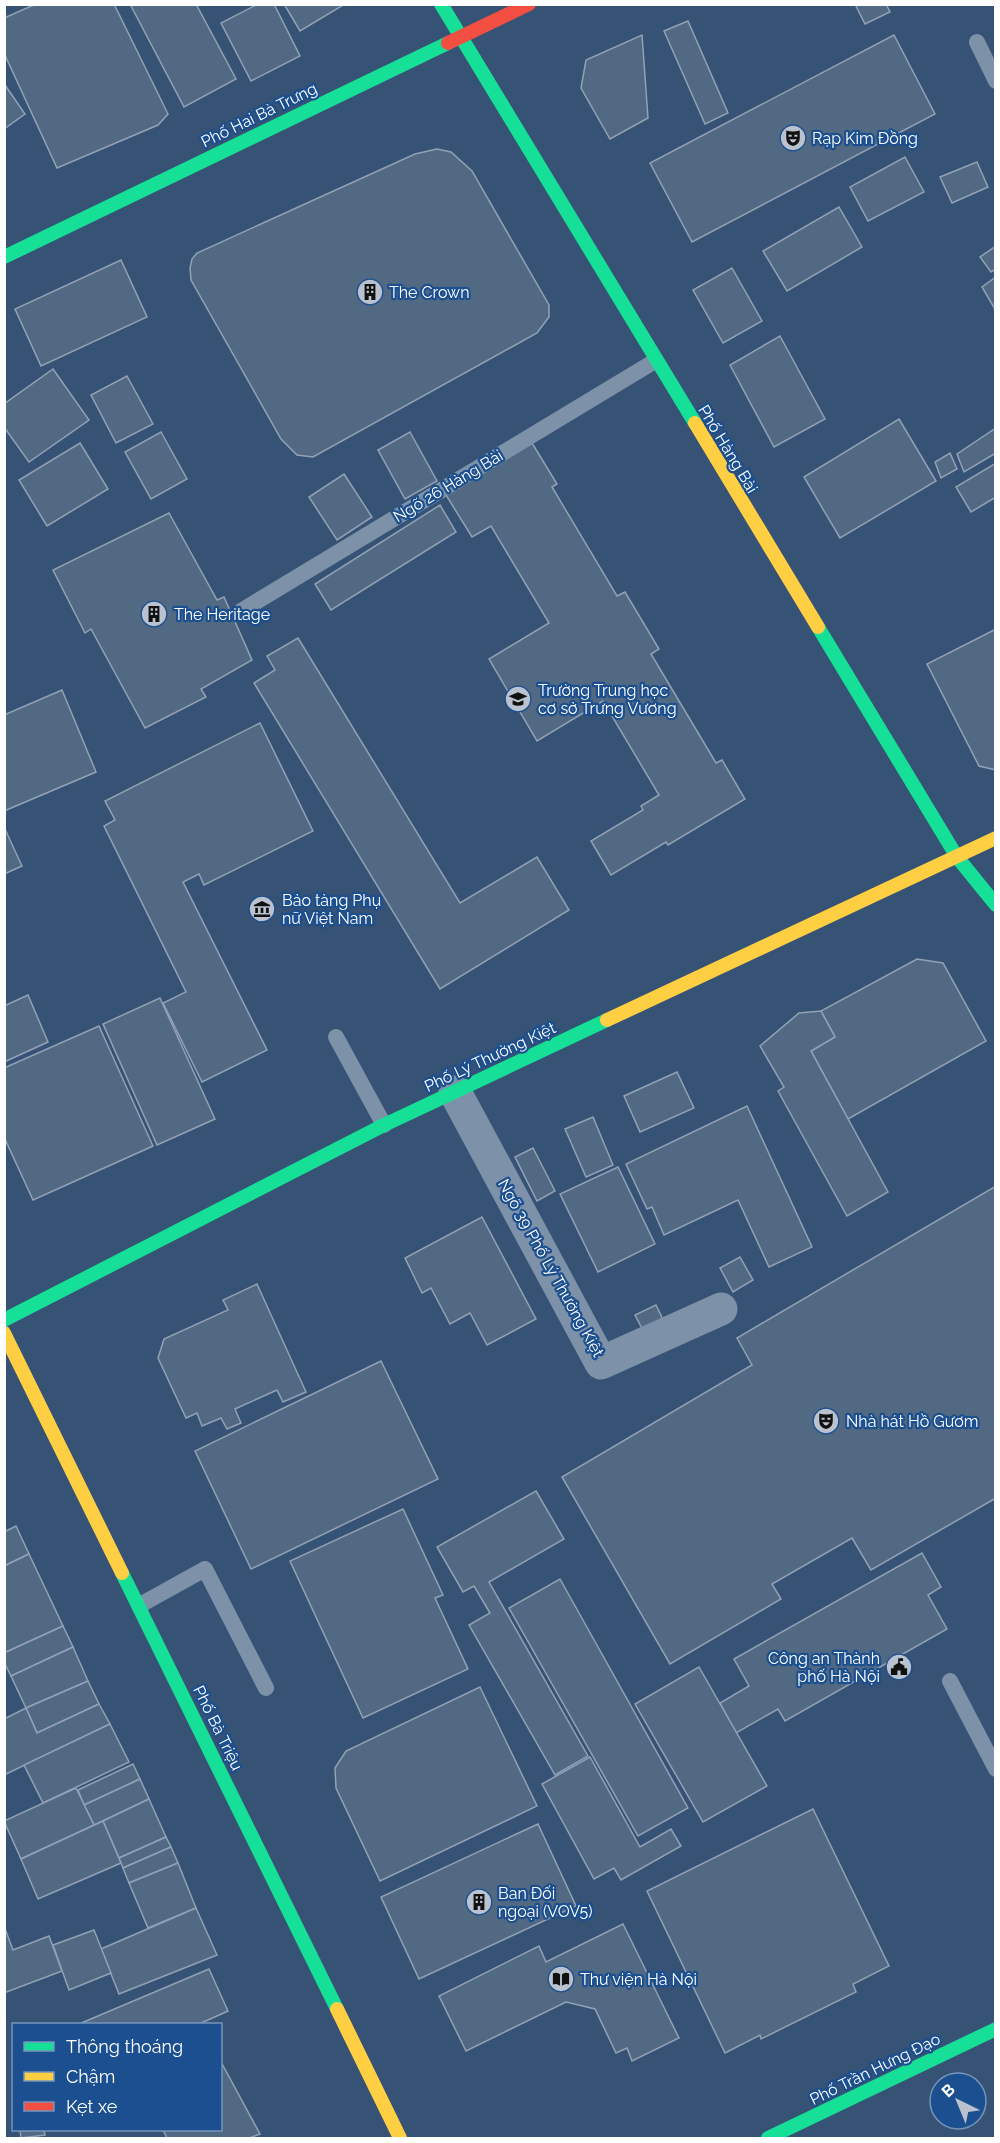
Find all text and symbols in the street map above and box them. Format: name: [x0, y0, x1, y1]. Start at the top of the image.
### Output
street label: Phố Hai Bà Trưng: [198, 79, 320, 151]
theatre icon: Rạp Kim Đồng: [778, 123, 808, 153]
place label: Rạp Kim Đồng: [812, 129, 918, 148]
building icon: The Crown: [355, 277, 385, 307]
place label: The Crown: [389, 283, 469, 302]
street label: Phố Hàng Bài: [694, 401, 762, 497]
street label: Ngõ 26 Hàng Bài: [390, 446, 506, 526]
building icon: The Heritage: [139, 599, 169, 629]
place label: The Heritage: [174, 605, 270, 624]
place label: Trường Trung học cơ sở Trưng Vương: [538, 681, 677, 718]
school or university icon: Trường Trung học cơ sở Trưng Vương: [503, 684, 533, 714]
place label: Bảo tàng Phụ nữ Việt Nam: [282, 891, 381, 928]
museum icon: Bảo tàng Phụ nữ Việt Nam: [247, 894, 277, 924]
street label: Phố Lý Thường Kiệt: [421, 1018, 559, 1096]
street label: Ngõ 39 Phố Lý Thường Kiệt: [494, 1176, 608, 1361]
theatre icon: Nhà hát Hồ Gươm: [811, 1406, 841, 1436]
place label: Nhà hát Hồ Gươm: [846, 1412, 979, 1431]
place label: Công an Thành phố Hà Nội: [768, 1649, 880, 1686]
public building icon: Công an Thành phố Hà Nội: [884, 1652, 914, 1682]
street label: Phố Bà Triệu: [189, 1682, 247, 1774]
place label: Ban Đối ngoại (VOV5): [498, 1884, 593, 1921]
building icon: Ban Đối ngoại (VOV5): [464, 1887, 494, 1917]
library icon: Thư viện Hà Nội: [546, 1964, 576, 1994]
place label: Thư viện Hà Nội: [580, 1970, 697, 1989]
legend: [12, 2023, 222, 2131]
street label: Phố Trần Hưng Đạo: [807, 2029, 943, 2109]
text: Thông thoáng: [66, 2036, 183, 2057]
text: Chậm: [66, 2066, 115, 2087]
north arrow: [928, 2071, 988, 2131]
text: B: [938, 2080, 959, 2101]
text: Kẹt xe: [66, 2096, 118, 2117]

